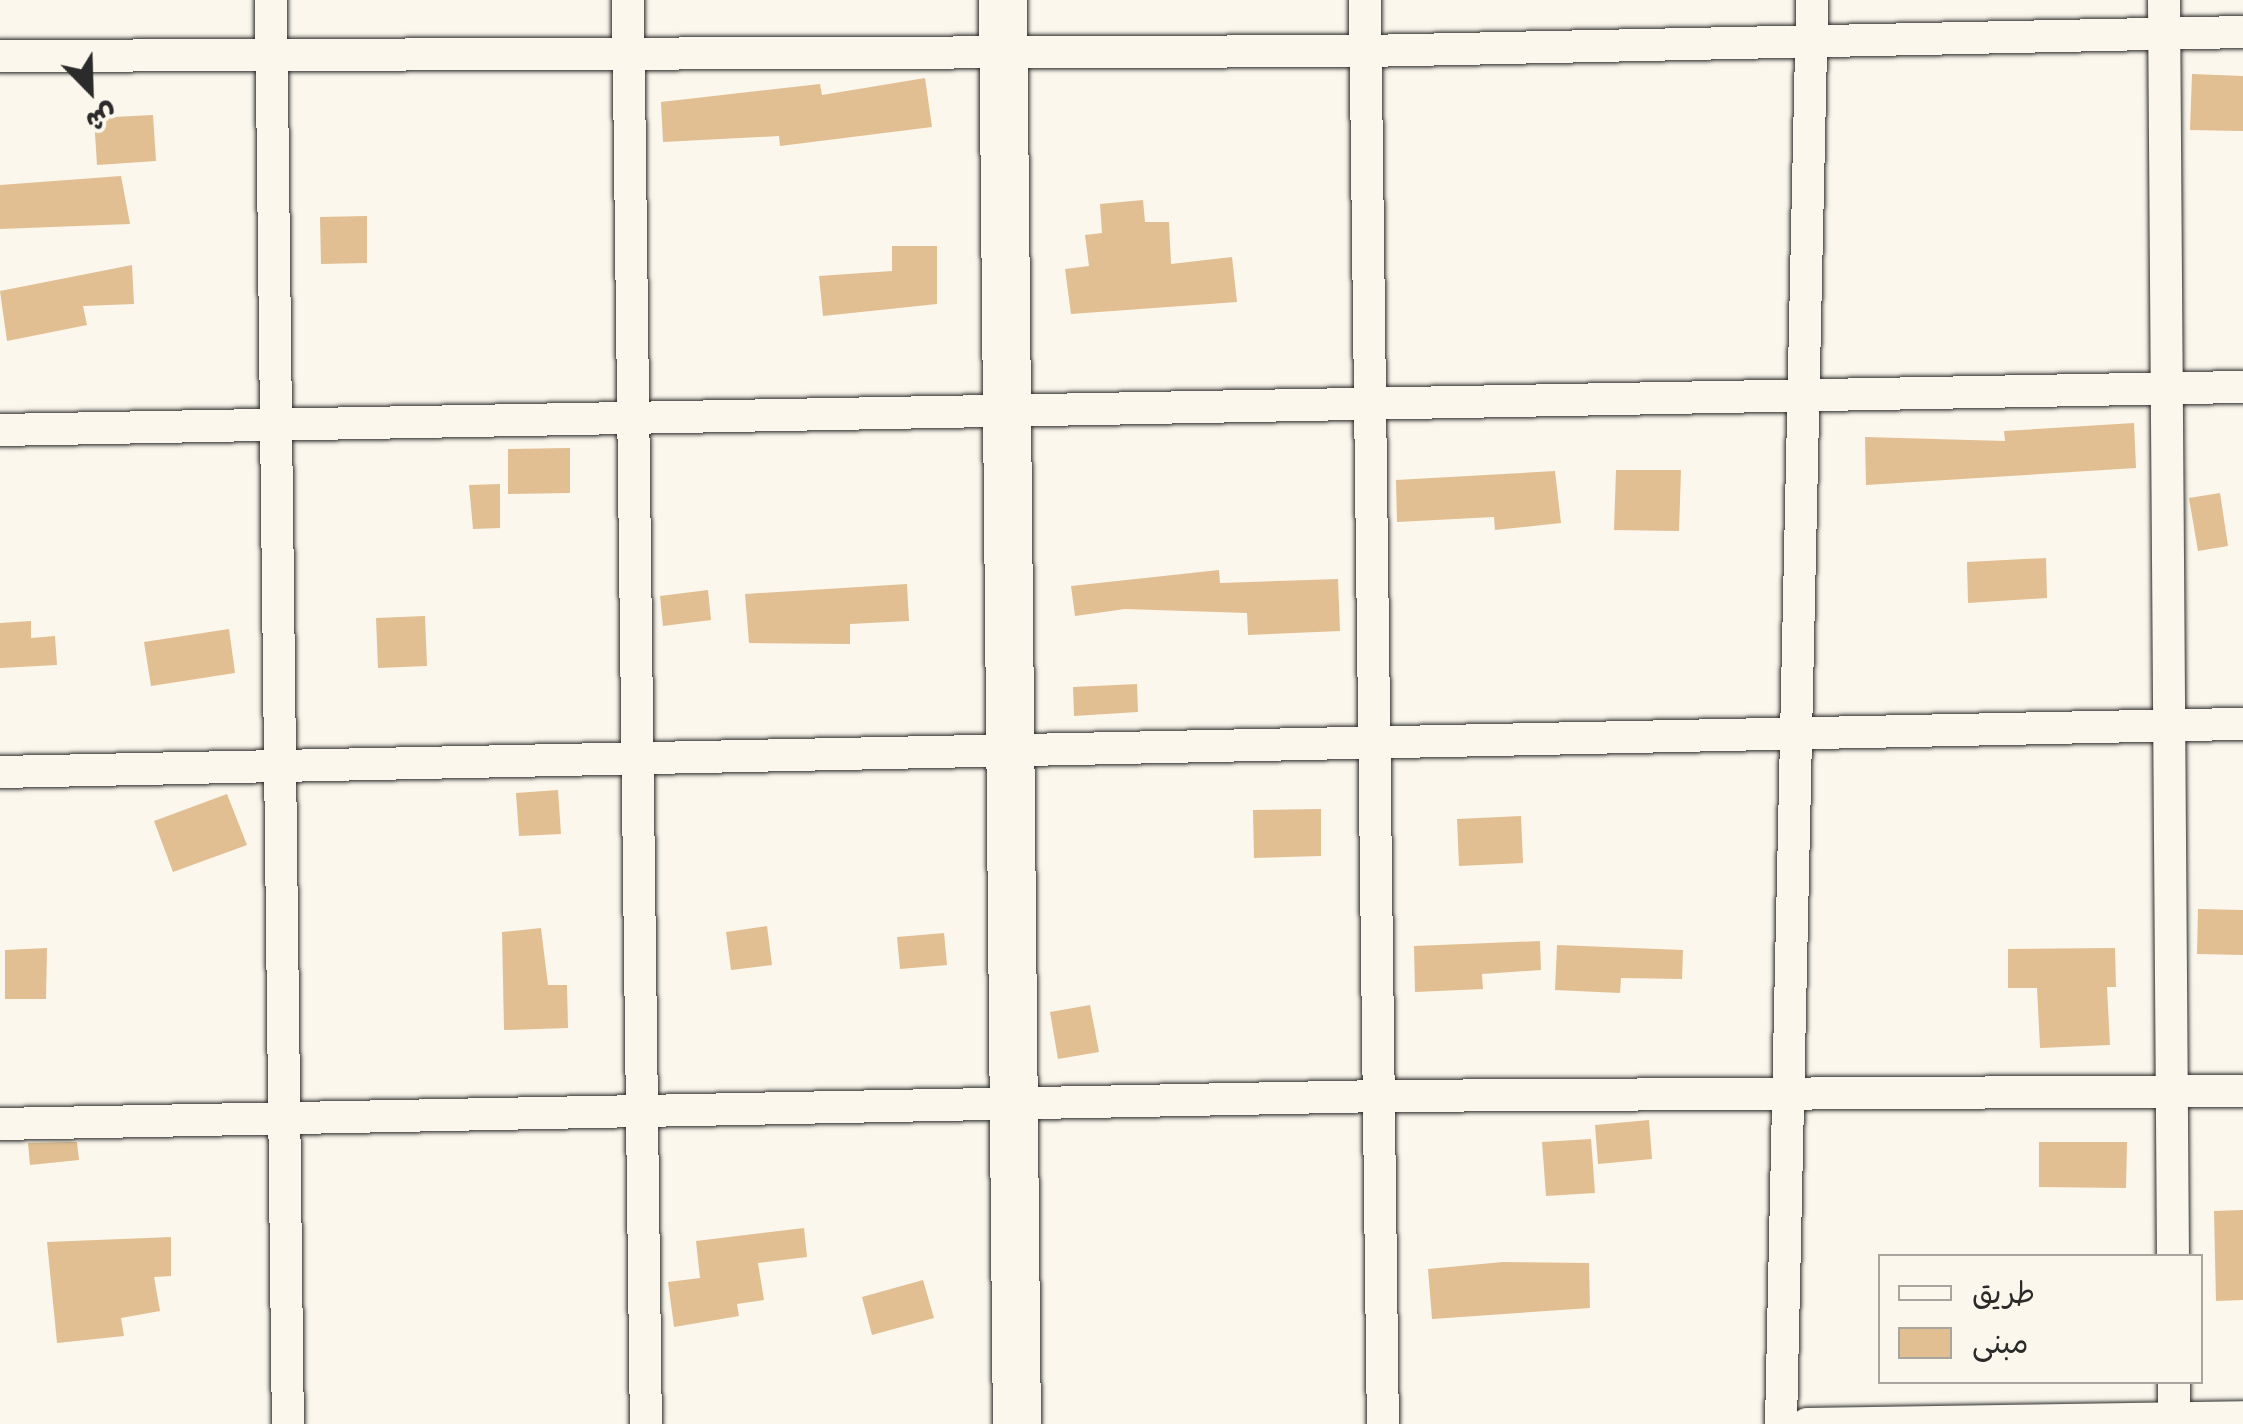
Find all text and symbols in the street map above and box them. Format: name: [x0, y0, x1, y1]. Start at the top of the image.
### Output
north arrow: [40, 40, 140, 140]
text: ش: [78, 90, 126, 147]
legend: [1878, 1254, 2203, 1384]
text: طريق: [1972, 1266, 2035, 1320]
text: مبنى: [1972, 1316, 2028, 1370]

